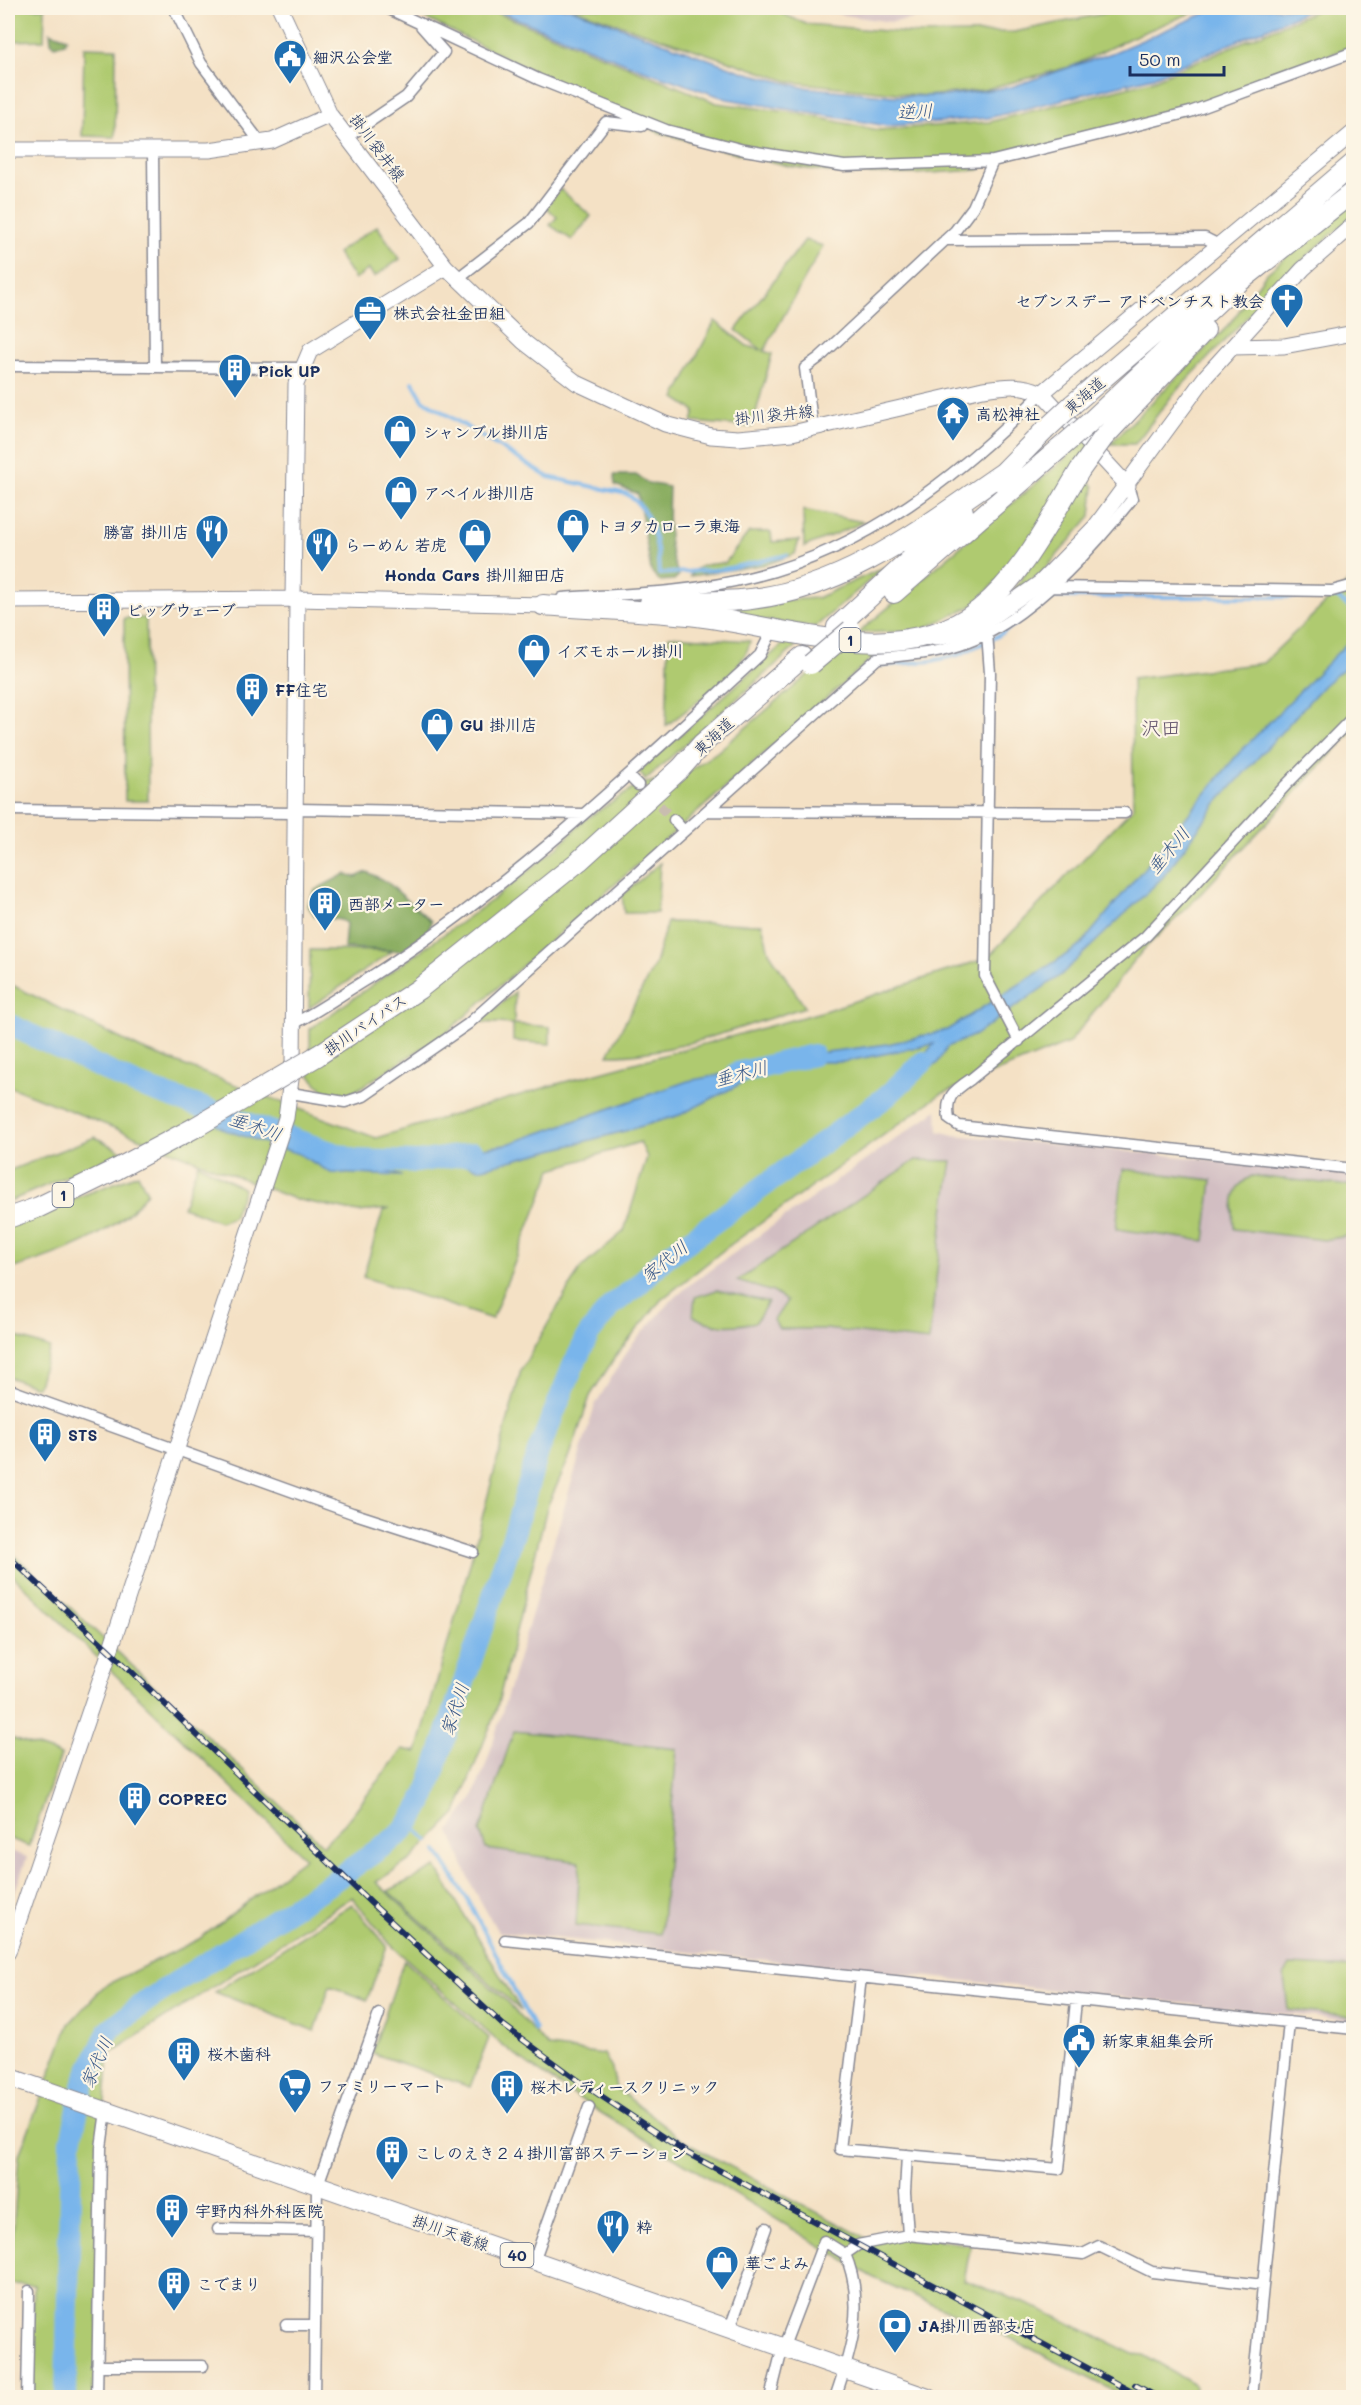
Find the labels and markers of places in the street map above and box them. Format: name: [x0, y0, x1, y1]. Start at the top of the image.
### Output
public building icon: 細沢公会堂: [272, 38, 308, 85]
place label: 細沢公会堂: [313, 46, 393, 67]
church icon: セブンスデー アドベンチスト教会: [1269, 282, 1305, 329]
place label: セブンスデー アドベンチスト教会: [1016, 290, 1264, 311]
office icon: 株式会社金田組: [352, 294, 388, 341]
place label: 株式会社金田組: [393, 302, 505, 323]
building icon: Pick UP: [217, 352, 253, 399]
place label: Pick UP: [258, 360, 321, 381]
temple icon: 高松神社: [935, 395, 971, 442]
place label: 高松神社: [976, 403, 1040, 424]
shop icon: シャンブル掛川店: [382, 413, 418, 460]
place label: シャンブル掛川店: [423, 421, 549, 442]
shop icon: アベイル掛川店: [383, 474, 419, 521]
place label: アベイル掛川店: [424, 482, 535, 503]
shop icon: トヨタカローラ東海: [555, 507, 591, 554]
restaurant icon: 勝富 掛川店: [194, 513, 230, 560]
place label: トヨタカローラ東海: [596, 515, 740, 536]
shop icon: Honda Cars 掛川細田店: [457, 517, 493, 564]
place label: 勝富 掛川店: [103, 521, 189, 542]
restaurant icon: らーめん 若虎: [304, 526, 340, 573]
place label: らーめん 若虎: [345, 534, 447, 555]
place label: Honda Cars 掛川細田店: [384, 564, 566, 585]
building icon: ビッグウェーブ: [86, 591, 122, 638]
place label: ビッグウェーブ: [127, 599, 236, 620]
shop icon: イズモホール掛川: [516, 632, 552, 679]
place label: イズモホール掛川: [557, 640, 684, 661]
building icon: FF住宅: [234, 671, 270, 718]
place label: FF住宅: [275, 679, 328, 700]
shop icon: GU 掛川店: [419, 706, 455, 753]
place label: GU 掛川店: [460, 714, 537, 735]
building icon: 西部メーター: [307, 885, 343, 932]
place label: 西部メーター: [348, 893, 444, 914]
building icon: STS: [27, 1416, 63, 1463]
place label: STS: [68, 1424, 98, 1445]
building icon: COPREC: [117, 1780, 153, 1827]
place label: COPREC: [158, 1788, 227, 1809]
public building icon: 新家東組集会所: [1061, 2022, 1097, 2069]
place label: 新家東組集会所: [1102, 2030, 1214, 2051]
building icon: 桜木歯科: [166, 2035, 202, 2082]
place label: 桜木歯科: [207, 2043, 271, 2064]
supermarket icon: ファミリーマート: [277, 2067, 313, 2114]
building icon: 桜木レディースクリニック: [489, 2068, 525, 2115]
place label: ファミリーマート: [318, 2075, 447, 2096]
place label: 桜木レディースクリニック: [530, 2076, 719, 2097]
building icon: こしのえき２４掛川富部ステーション: [374, 2134, 410, 2181]
place label: こしのえき２４掛川富部ステーション: [415, 2142, 687, 2163]
building icon: 宇野内科外科医院: [154, 2192, 190, 2239]
place label: 宇野内科外科医院: [195, 2200, 323, 2221]
restaurant icon: 粋: [595, 2208, 631, 2255]
place label: 粋: [636, 2216, 652, 2237]
shop icon: 華ごよみ: [704, 2244, 740, 2291]
place label: 華ごよみ: [745, 2252, 809, 2273]
building icon: こでまり: [156, 2265, 192, 2312]
place label: こでまり: [197, 2273, 261, 2294]
bank icon: JA掛川西部支店: [877, 2307, 913, 2354]
place label: JA掛川西部支店: [918, 2315, 1036, 2336]

